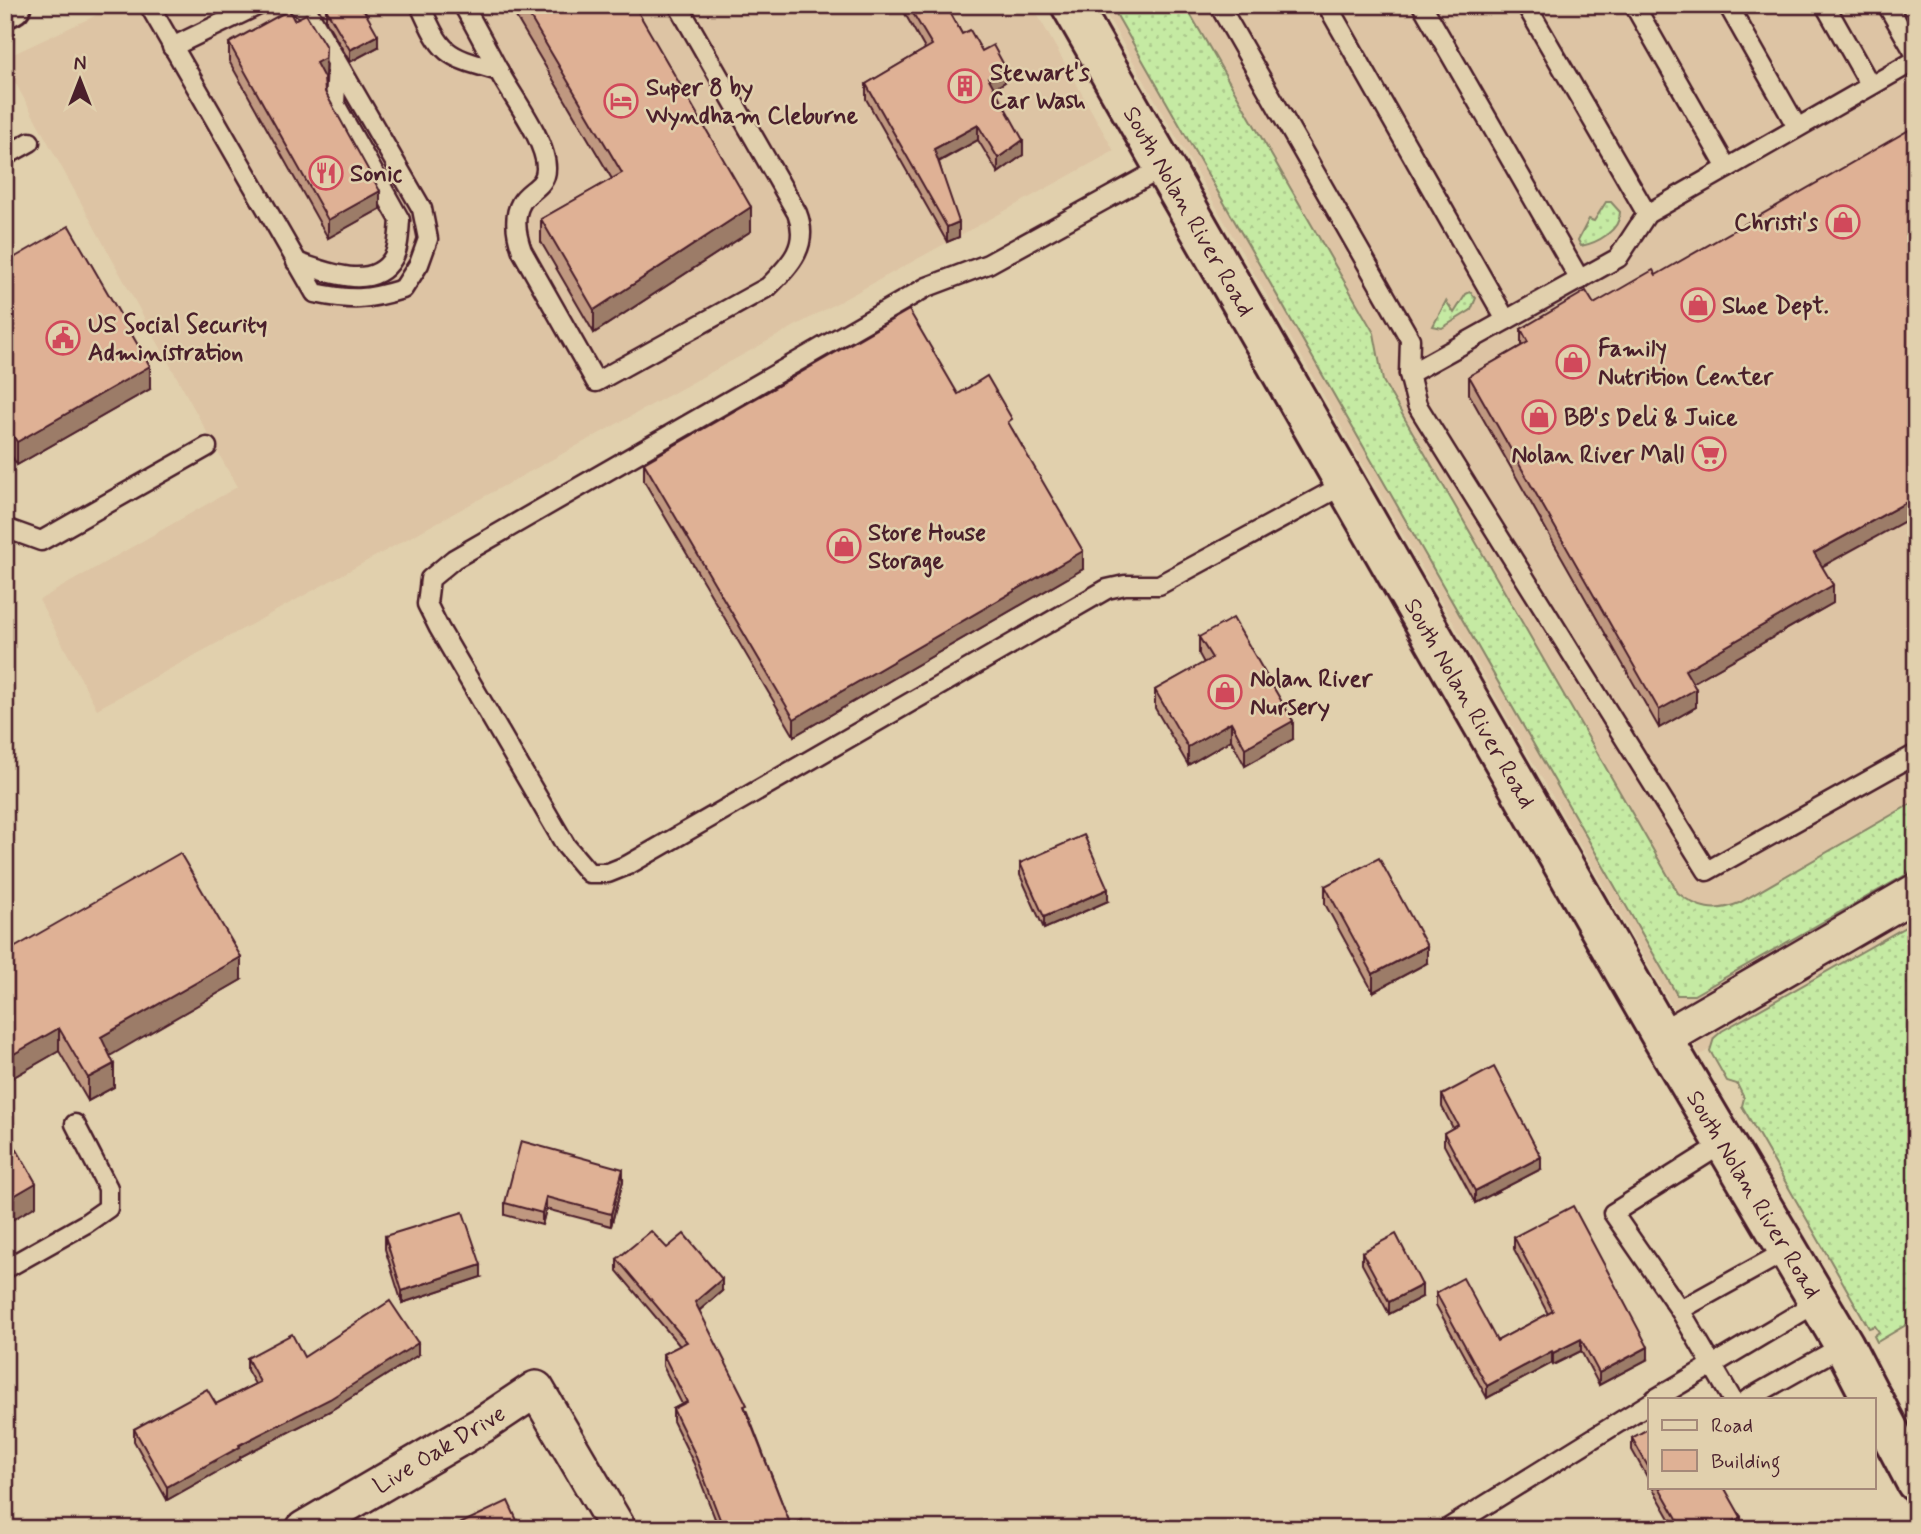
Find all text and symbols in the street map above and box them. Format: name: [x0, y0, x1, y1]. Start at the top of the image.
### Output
north arrow: [46, 46, 116, 116]
text: N: [74, 52, 86, 77]
place label: Stewart's Car Wash: [990, 58, 1090, 117]
building icon: Stewart's Car Wash: [946, 67, 984, 105]
place label: Super 8 by Wyndham Cleburne: [645, 73, 859, 132]
hotel icon: Super 8 by Wyndham Cleburne: [602, 82, 640, 120]
street label: South Nolan River Road: [1115, 101, 1261, 322]
restaurant icon: Sonic: [307, 154, 345, 192]
place label: Sonic: [350, 159, 403, 190]
shop icon: Christi's: [1824, 203, 1862, 241]
place label: Christi's: [1734, 208, 1818, 239]
shop icon: Shoe Dept.: [1679, 286, 1717, 324]
place label: Shoe Dept.: [1722, 291, 1829, 322]
place label: US Social Security Administration: [88, 310, 267, 369]
public building icon: US Social Security Administration: [44, 319, 82, 357]
place label: Family Nutrition Center: [1598, 334, 1774, 393]
shop icon: Family Nutrition Center: [1554, 343, 1592, 381]
shop icon: BB's Deli & Juice: [1520, 398, 1558, 436]
place label: BB's Deli & Juice: [1564, 403, 1738, 434]
supermarket icon: Nolan River Mall: [1690, 435, 1728, 473]
place label: Nolan River Mall: [1512, 440, 1684, 471]
place label: Store House Storage: [868, 518, 986, 578]
shop icon: Store House Storage: [825, 527, 863, 565]
street label: South Nolan River Road: [1396, 593, 1542, 814]
place label: Nolan River Nursery: [1250, 664, 1373, 723]
shop icon: Nolan River Nursery: [1206, 673, 1244, 711]
street label: South Nolan River Road: [1678, 1085, 1827, 1305]
legend: [1648, 1398, 1876, 1488]
street label: Live Oak Drive: [368, 1399, 512, 1502]
text: Road: [1711, 1412, 1753, 1440]
text: Building: [1711, 1448, 1781, 1478]

